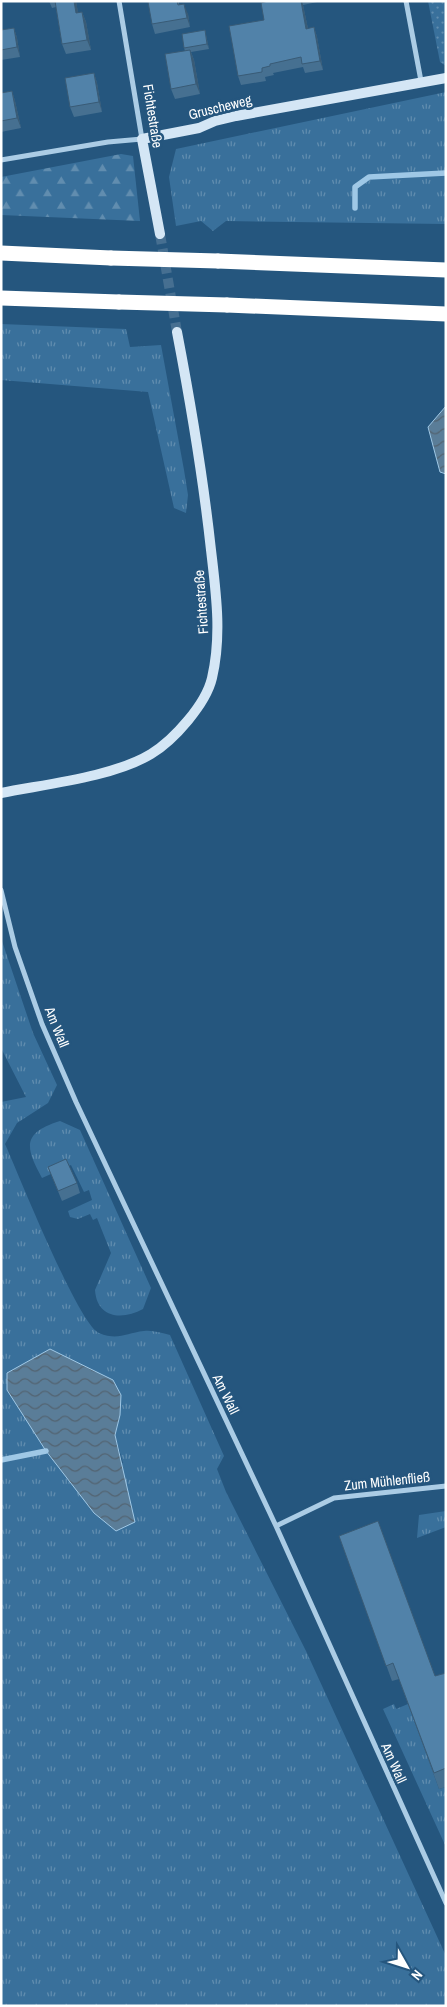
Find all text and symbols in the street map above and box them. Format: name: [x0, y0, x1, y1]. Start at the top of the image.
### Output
street label: Fichtestraße: [139, 83, 167, 149]
street label: Gruscheweg: [187, 90, 254, 124]
street label: Fichtestraße: [190, 569, 212, 635]
street label: Am Wall: [40, 1003, 73, 1050]
street label: Am Wall: [208, 1370, 243, 1417]
street label: Zum Mühlenfließ: [343, 1468, 431, 1494]
street label: Am Wall: [377, 1739, 411, 1786]
north arrow: [382, 1942, 432, 1992]
text: N: [407, 1966, 427, 1984]

